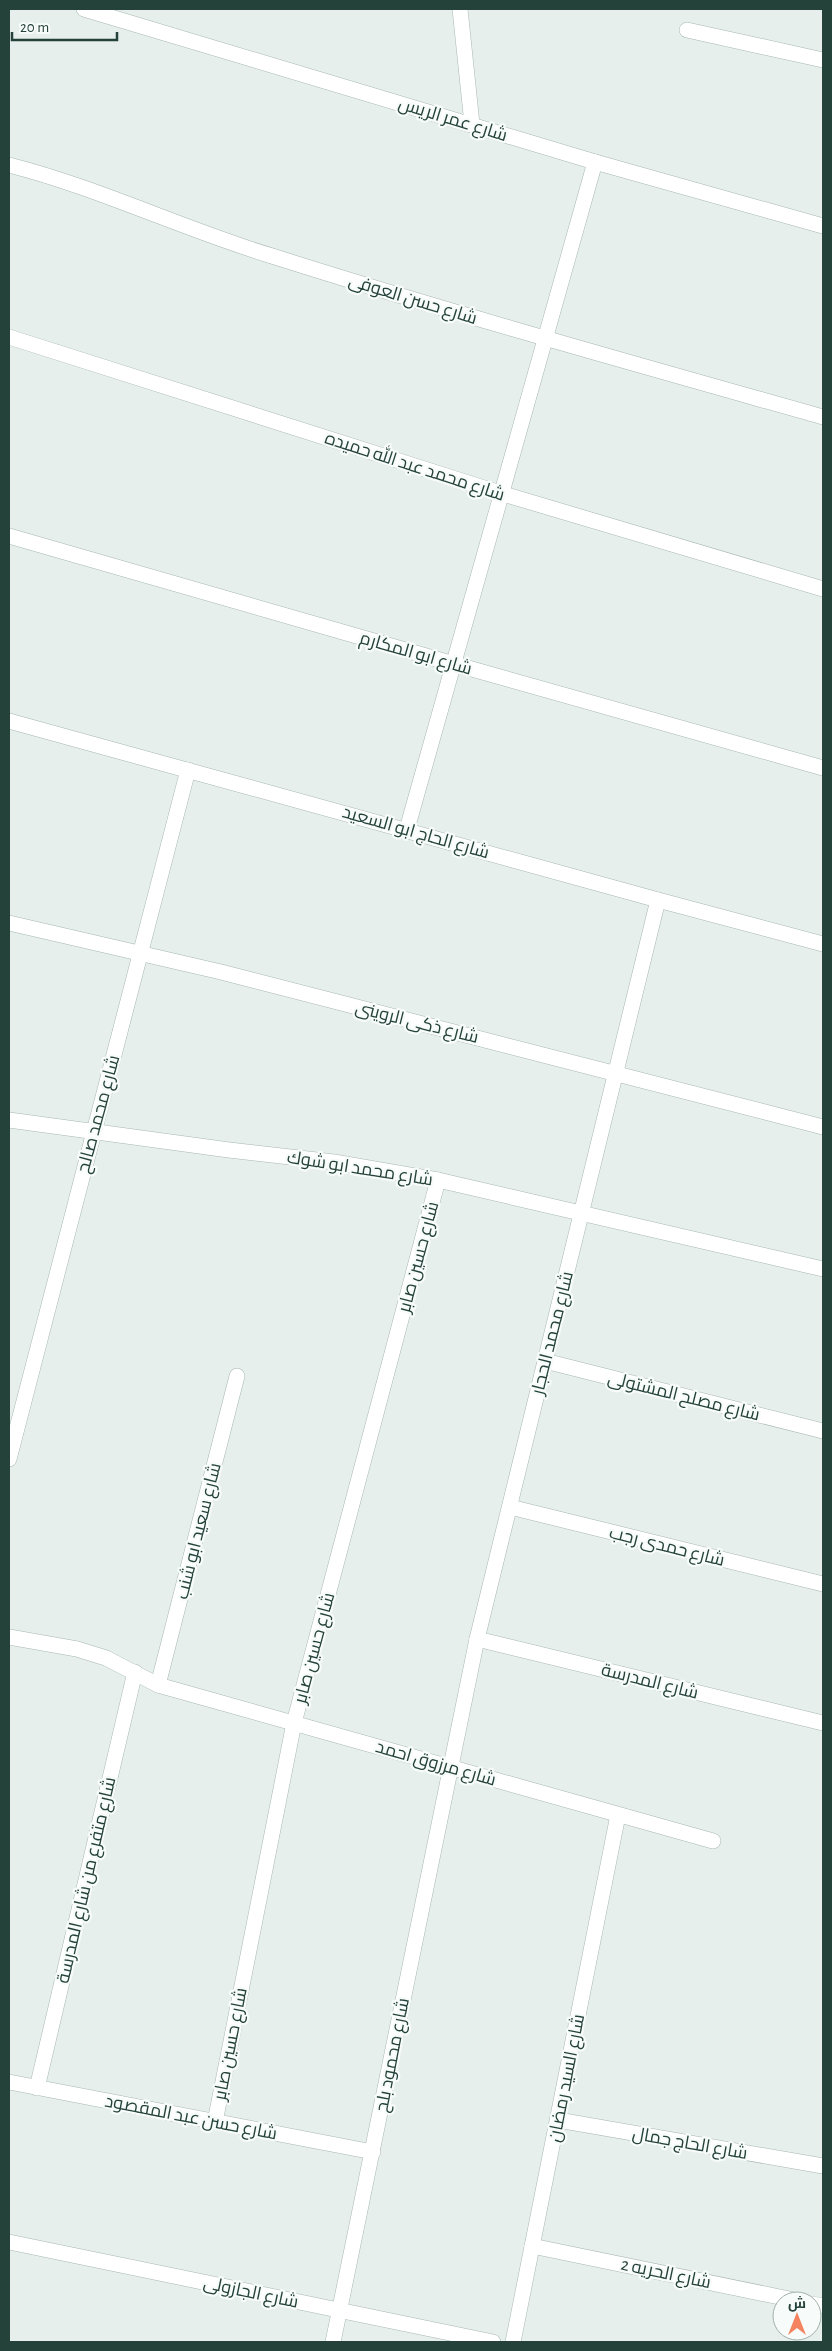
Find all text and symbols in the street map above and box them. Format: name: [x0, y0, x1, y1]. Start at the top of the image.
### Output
scale bar: [12, 10, 118, 42]
text: 20 m: [20, 20, 49, 35]
street label: شارع عمر الريس: [396, 94, 510, 147]
street label: شارع حسن العوفى: [346, 271, 479, 330]
street label: شارع محمد عبد الله حميده: [322, 426, 508, 506]
street label: شارع ابو المكارم: [357, 628, 474, 681]
street label: شارع الحاج ابو السعيد: [340, 802, 491, 864]
street label: شارع ذكى الروينى: [353, 998, 481, 1049]
street label: شارع محمد صالح: [74, 1053, 125, 1176]
street label: شارع محمد ابو شوك: [285, 1148, 434, 1191]
street label: شارع حسين صابر: [394, 1199, 444, 1316]
street label: شارع محمد الحجار: [528, 1269, 579, 1398]
street label: شارع مصلح المشتولى: [605, 1368, 762, 1427]
street label: شارع سعيد ابو شنب: [172, 1461, 227, 1602]
street label: شارع حمدى رجب: [607, 1523, 726, 1572]
street label: شارع حسين صابر: [290, 1590, 340, 1707]
street label: شارع المدرسة: [599, 1660, 700, 1705]
street label: شارع مرزوق احمد: [373, 1737, 498, 1792]
street label: شارع متفرع من شارع المدرسة: [53, 1775, 121, 1986]
street label: شارع حسين صابر: [210, 1986, 253, 2103]
street label: شارع محمود بلح: [372, 1996, 415, 2114]
street label: شارع السيد رمضان: [545, 2012, 590, 2144]
street label: شارع حسن عبد المقصود: [103, 2091, 279, 2145]
street label: شارع الحاج جمال: [630, 2124, 749, 2165]
street label: شارع الحريه 2: [619, 2255, 713, 2294]
street label: شارع الجازولى: [201, 2273, 300, 2314]
north arrow: [772, 2291, 822, 2341]
text: ش: [788, 2295, 806, 2312]

